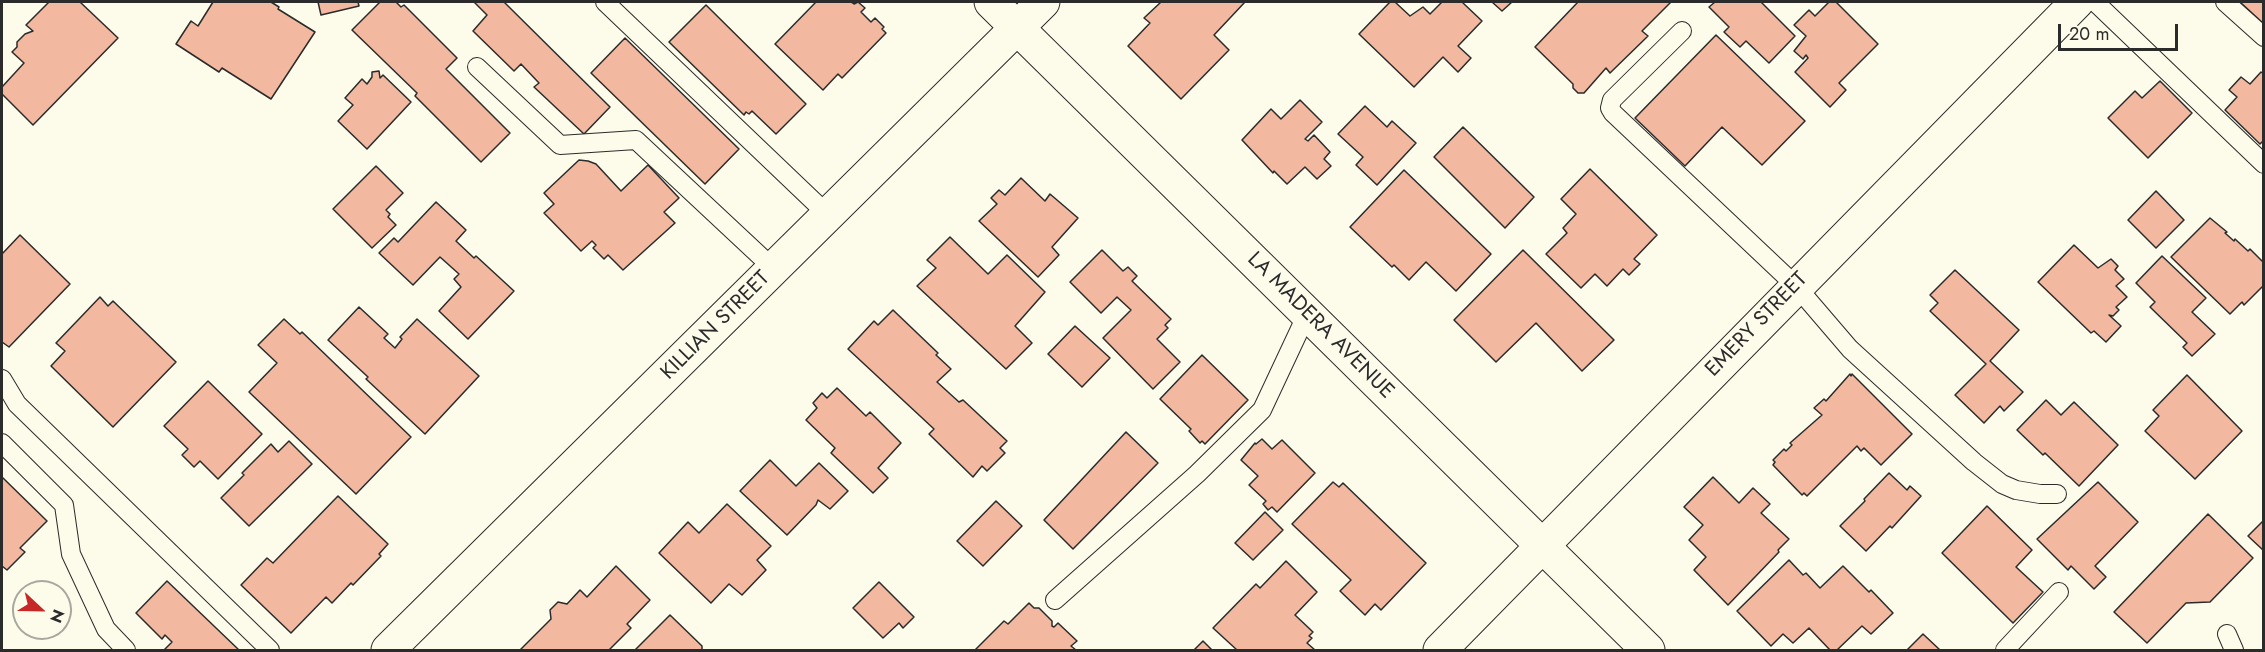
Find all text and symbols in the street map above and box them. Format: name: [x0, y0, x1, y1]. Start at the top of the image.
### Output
scale bar: [2061, 12, 2181, 50]
text: 20 m: [2069, 21, 2109, 47]
street label: LA MADERA AVENUE: [1241, 247, 1399, 405]
street label: KILLIAN STREET: [656, 266, 776, 386]
street label: EMERY STREET: [1701, 267, 1813, 383]
north arrow: [12, 580, 72, 640]
text: N: [44, 606, 70, 626]

